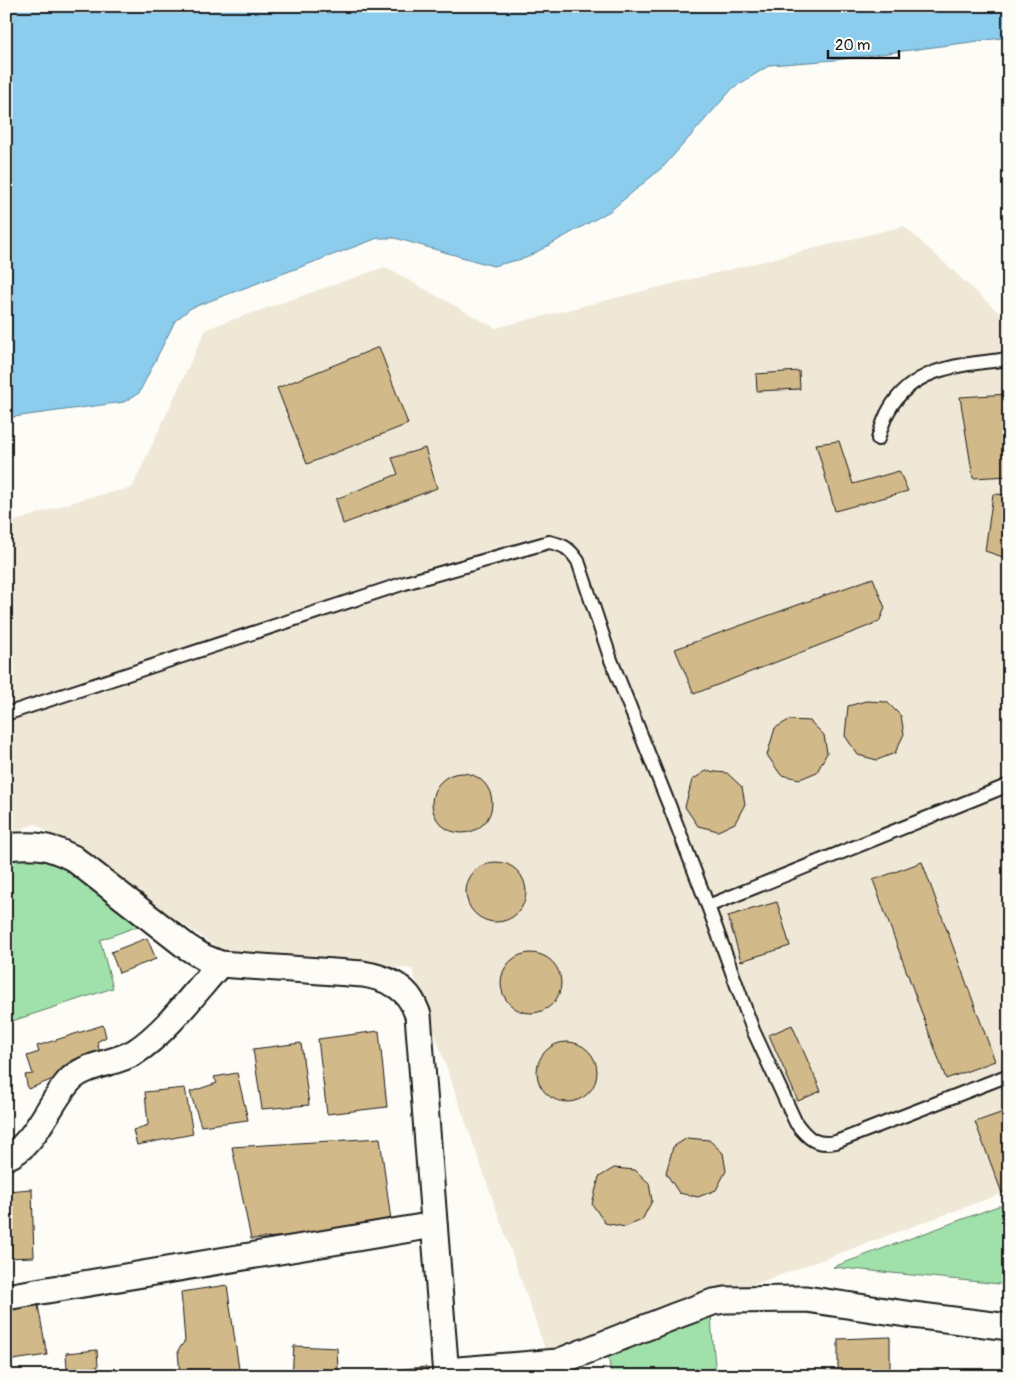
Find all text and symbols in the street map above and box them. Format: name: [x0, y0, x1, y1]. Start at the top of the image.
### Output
scale bar: [828, 28, 899, 60]
text: 20 m: [835, 36, 870, 55]

